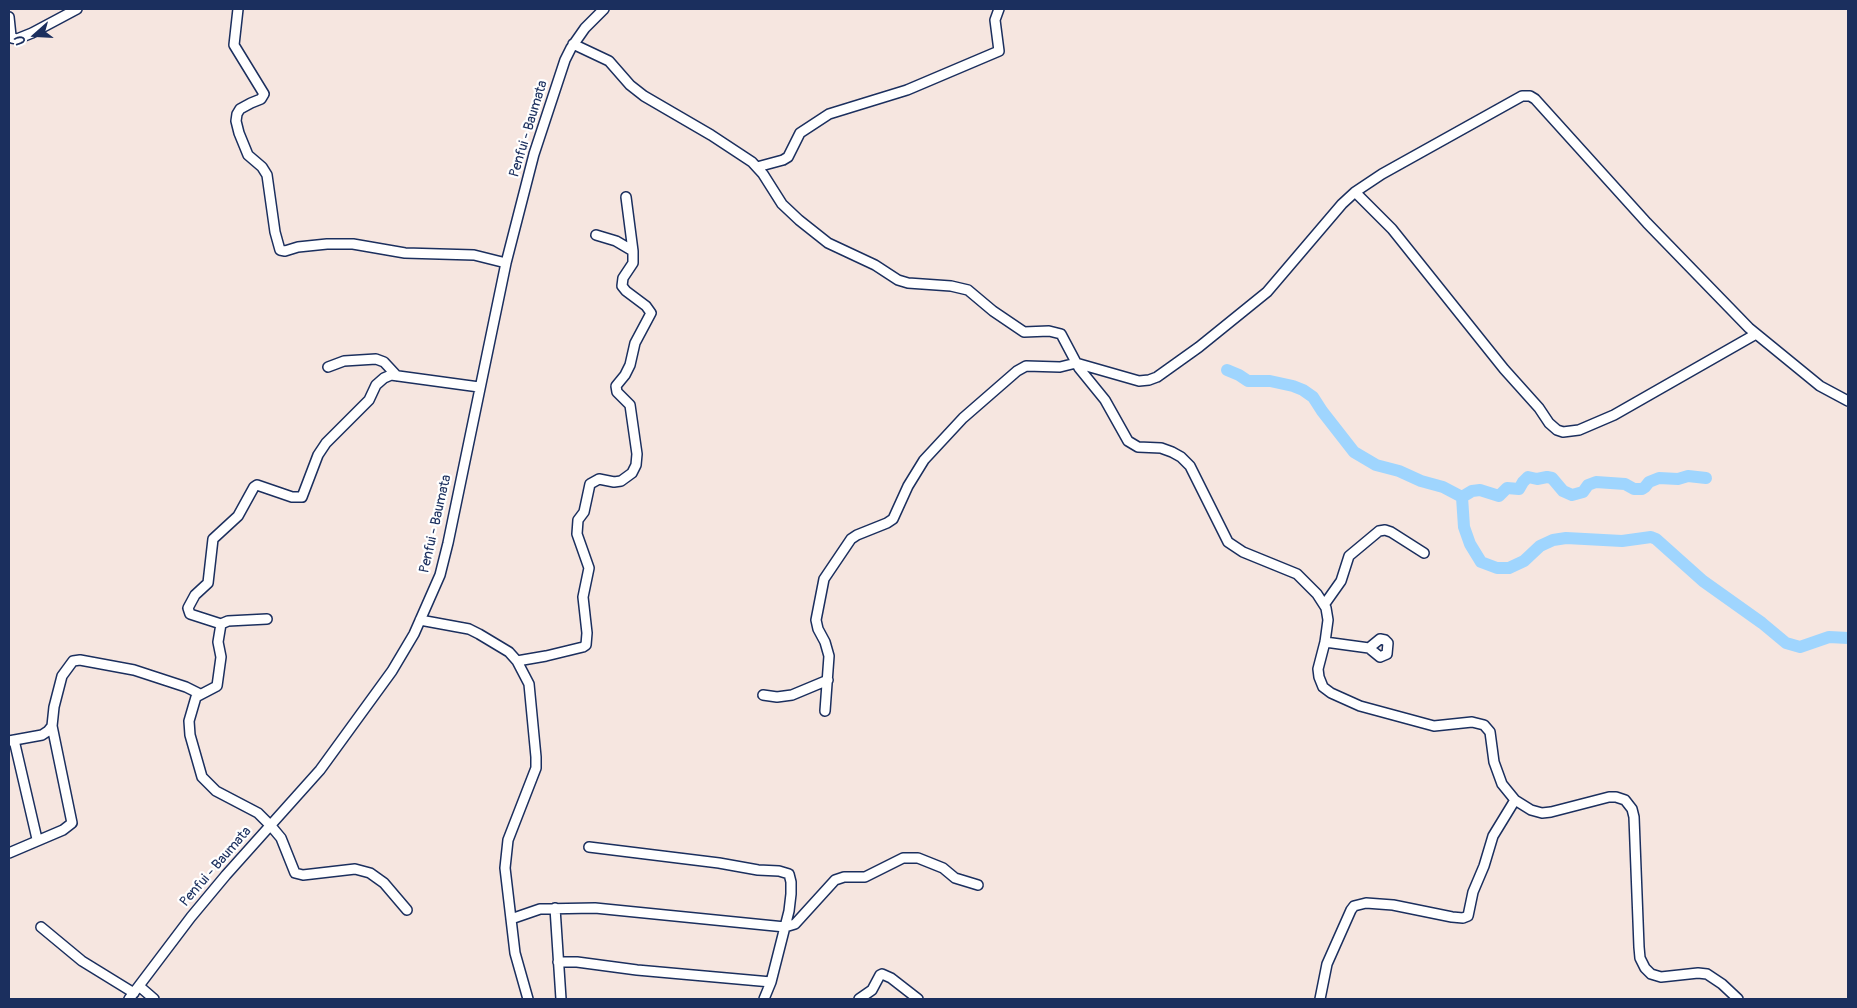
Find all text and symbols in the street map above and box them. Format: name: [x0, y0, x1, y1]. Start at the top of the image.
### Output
north arrow: [10, 10, 60, 60]
text: U: [11, 33, 30, 47]
street label: Penfui - Baumata: [506, 79, 552, 179]
street label: Penfui - Baumata: [417, 473, 455, 575]
street label: Penfui - Baumata: [177, 824, 255, 910]

